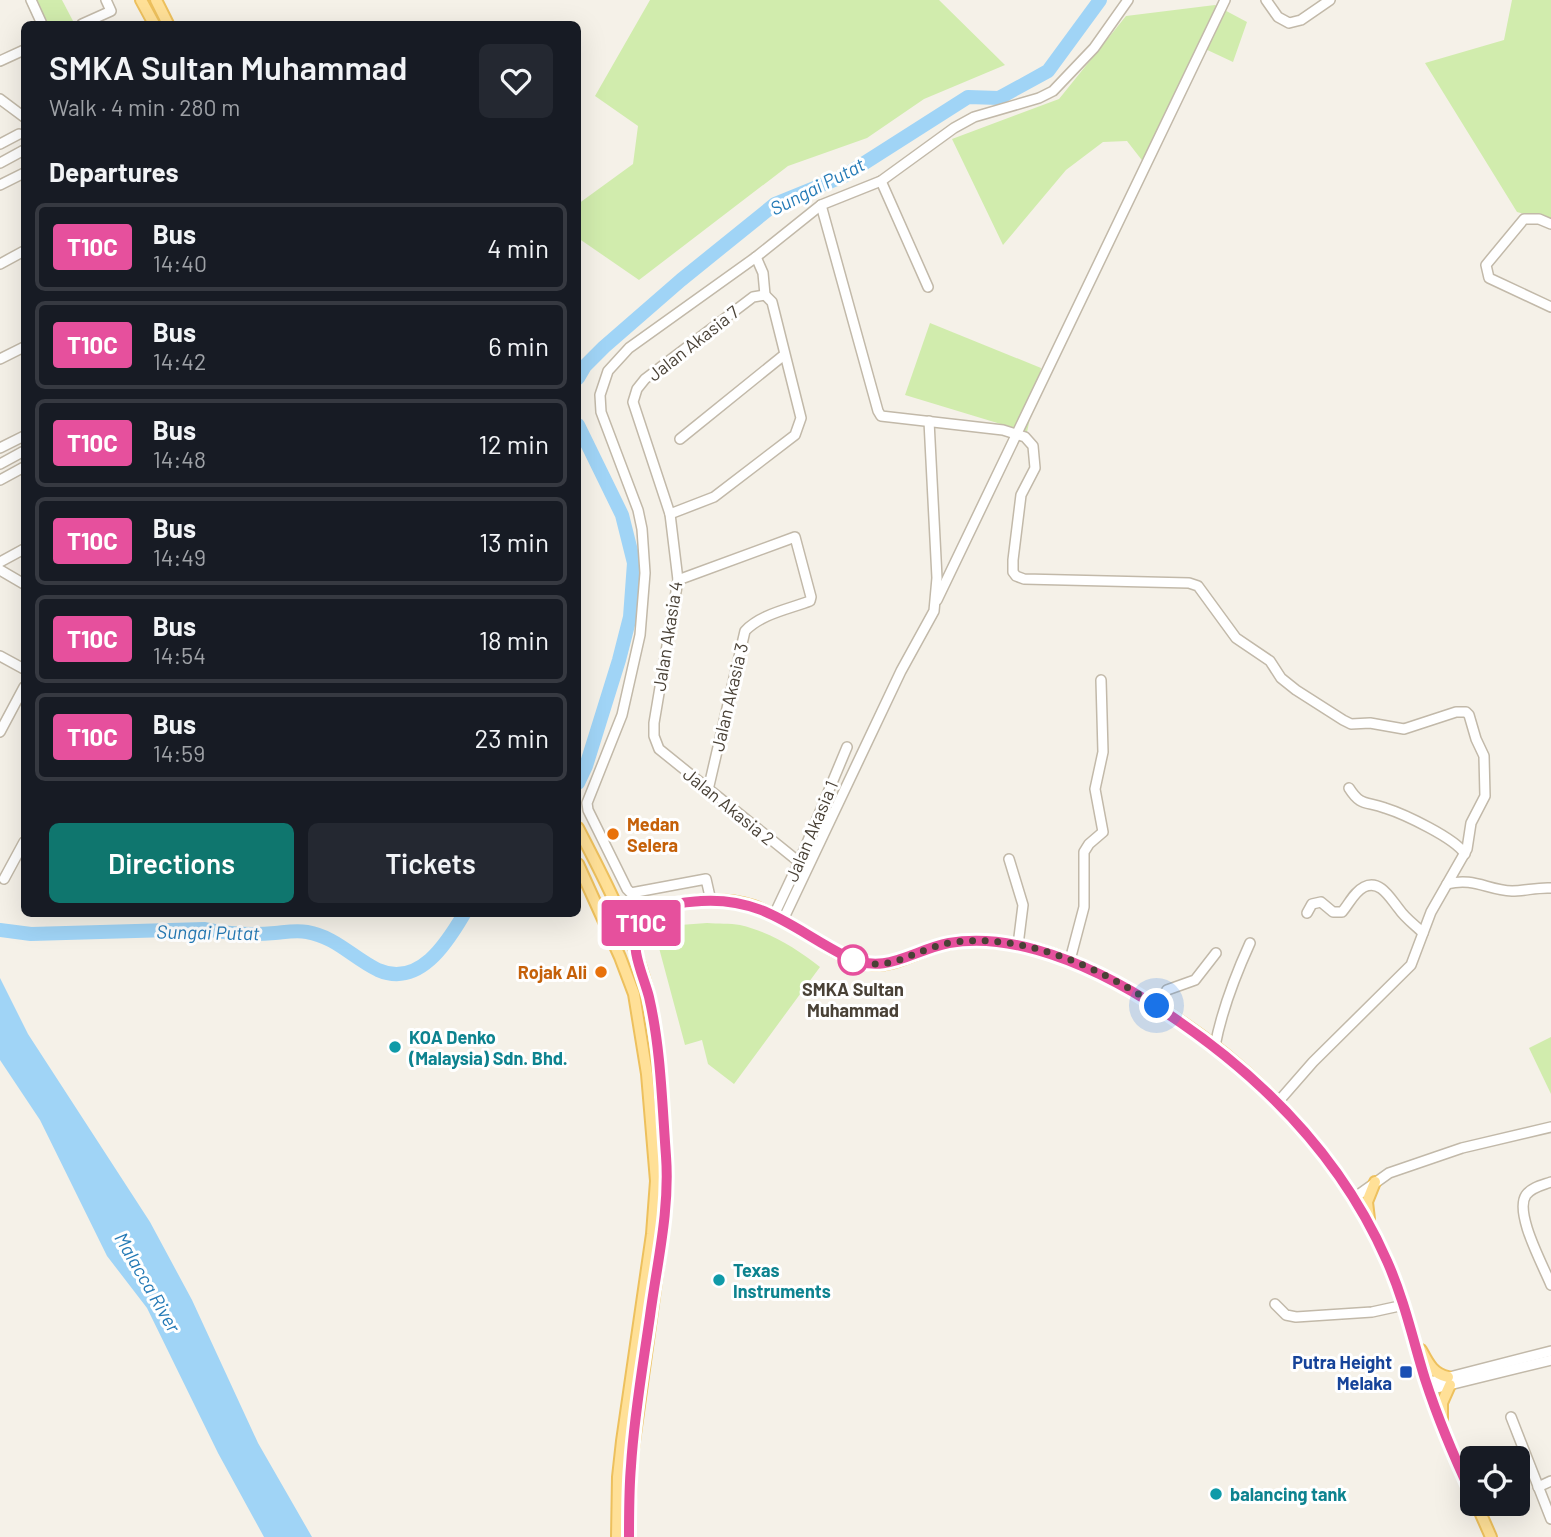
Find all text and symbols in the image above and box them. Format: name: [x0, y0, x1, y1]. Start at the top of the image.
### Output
button: heart: [479, 44, 553, 118]
text: SMKA Sultan Muhammad: [49, 47, 407, 87]
text: Walk · 4 min · 280 m: [49, 93, 240, 121]
water label: Sungai Putat: [766, 152, 868, 220]
text: Departures: [49, 156, 179, 187]
text: Bus: [153, 218, 196, 249]
text: T10C: [67, 232, 118, 261]
text: 4 min: [487, 232, 549, 263]
text: 14:40: [153, 249, 207, 277]
street label: Jalan Akasia 7: [643, 300, 743, 385]
text: Bus: [153, 316, 196, 347]
text: T10C: [67, 330, 118, 359]
text: 6 min: [488, 330, 549, 361]
text: 14:42: [153, 347, 206, 375]
text: Bus: [153, 414, 196, 445]
text: T10C: [67, 428, 118, 457]
text: 12 min: [479, 428, 549, 459]
text: 14:48: [153, 445, 206, 473]
text: Bus: [153, 512, 196, 543]
text: T10C: [67, 526, 118, 555]
text: 13 min: [479, 526, 549, 557]
text: 14:49: [153, 543, 206, 571]
street label: Jalan Akasia 4: [647, 579, 687, 693]
text: Bus: [153, 610, 196, 641]
text: T10C: [67, 624, 118, 653]
text: 18 min: [479, 624, 549, 655]
text: 14:54: [153, 641, 206, 669]
street label: Jalan Akasia 3: [706, 641, 752, 753]
text: Bus: [153, 708, 196, 739]
text: T10C: [67, 722, 118, 751]
text: 23 min: [474, 722, 549, 753]
text: 14:59: [153, 739, 205, 767]
street label: Jalan Akasia 2: [679, 763, 779, 849]
street label: Jalan Akasia 1: [780, 777, 842, 885]
place label: Medan Selera: [627, 813, 679, 856]
button: Directions: [49, 823, 294, 903]
button: Tickets: [308, 823, 553, 903]
marker: Medan Selera: [605, 826, 621, 842]
line badge: T10C: [592, 900, 690, 946]
text: T10C: [616, 908, 666, 937]
water label: Sungai Putat: [156, 920, 260, 944]
marker: SMKA Sultan Muhammad: [838, 945, 868, 975]
place label: Rojak Ali: [518, 961, 587, 983]
marker: Rojak Ali: [593, 964, 609, 980]
place label: SMKA Sultan Muhammad: [802, 978, 904, 1021]
your location: [1139, 988, 1174, 1023]
place label: KOA Denko (Malaysia) Sdn. Bhd.: [408, 1026, 568, 1069]
marker: KOA Denko (Malaysia) Sdn. Bhd.: [387, 1039, 403, 1055]
water label: Malacca River: [110, 1228, 186, 1337]
place label: Texas Instruments: [733, 1259, 831, 1302]
marker: Texas Instruments: [711, 1272, 727, 1288]
place label: Putra Height Melaka: [1292, 1351, 1392, 1394]
marker: Putra Height Melaka: [1398, 1364, 1414, 1380]
map controls: [1460, 1446, 1530, 1516]
button: locate: [1460, 1446, 1530, 1516]
place label: balancing tank: [1230, 1483, 1347, 1505]
marker: balancing tank: [1208, 1486, 1224, 1502]

